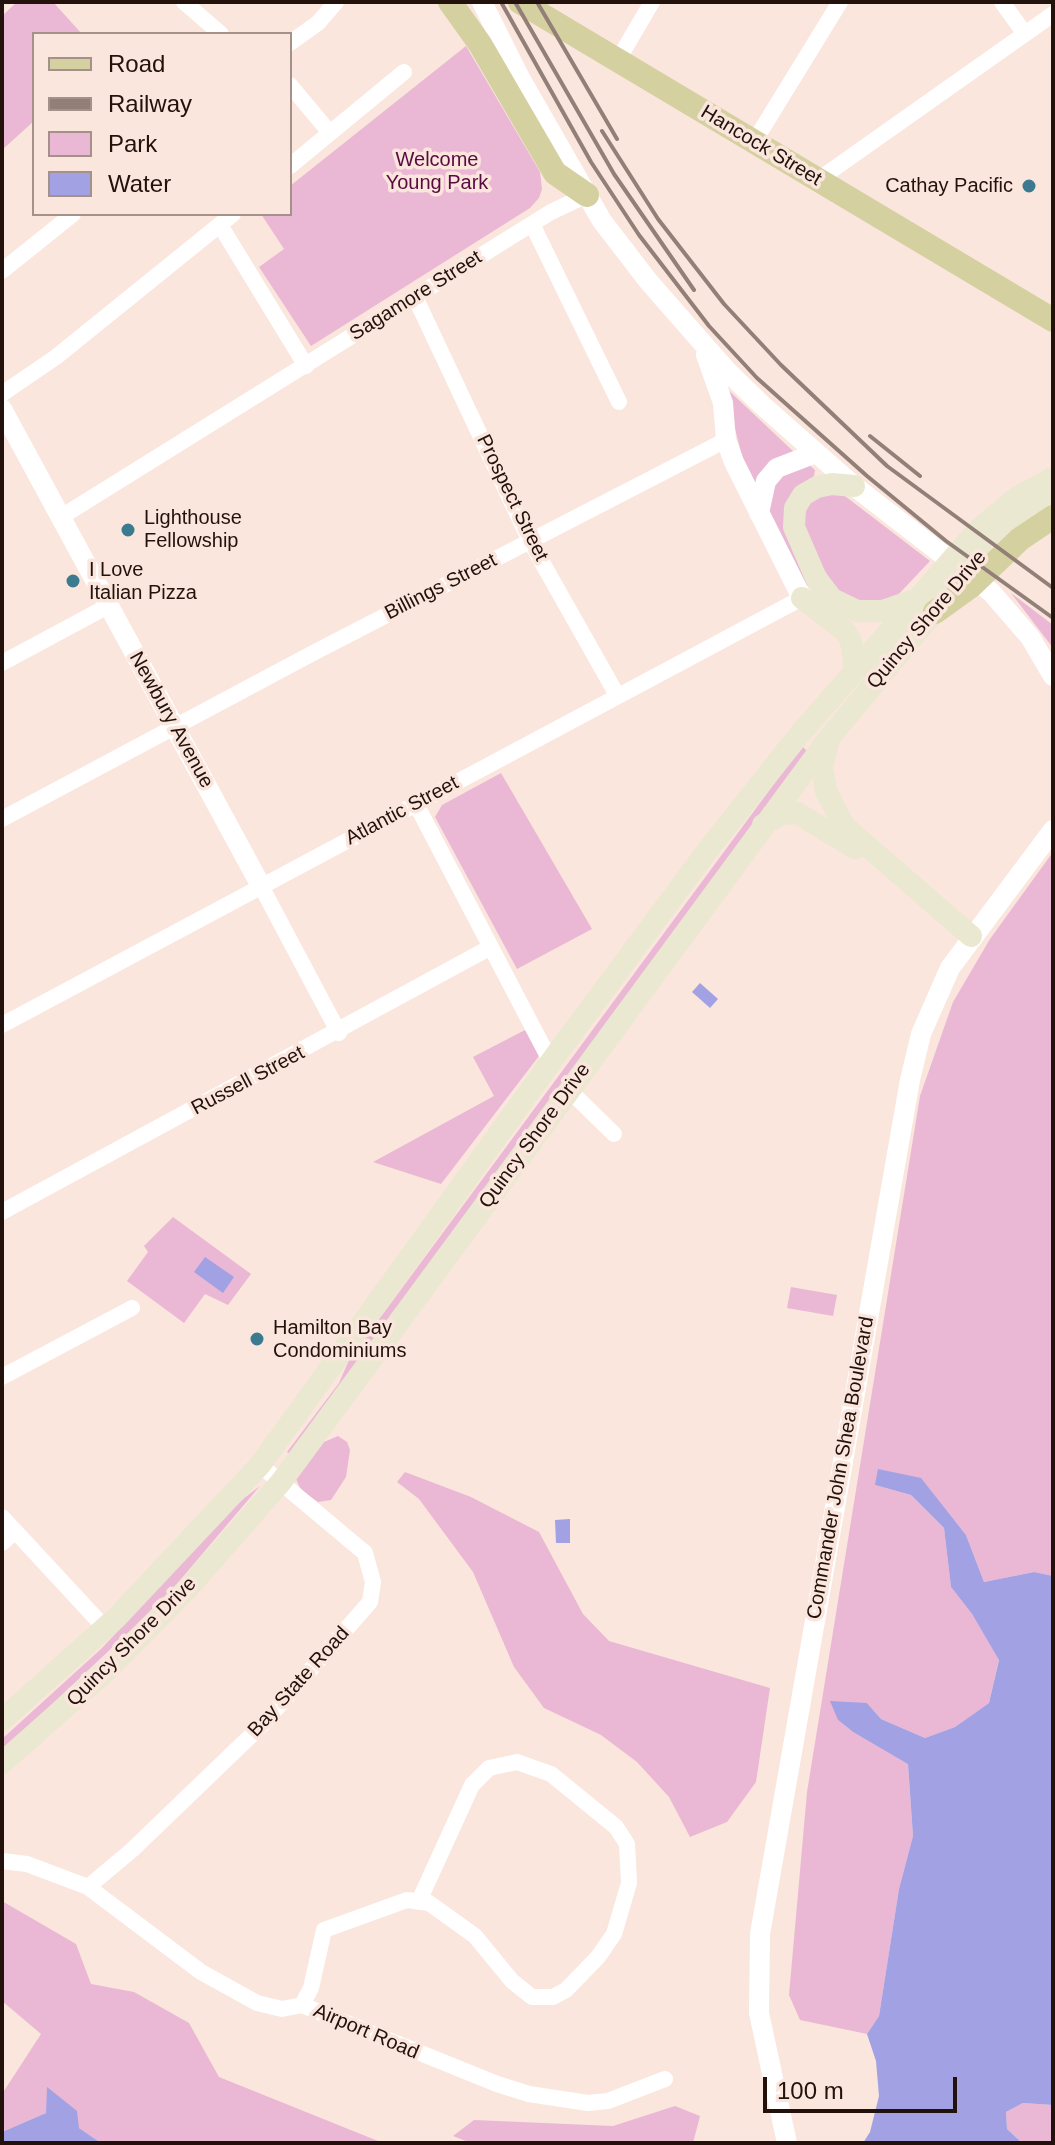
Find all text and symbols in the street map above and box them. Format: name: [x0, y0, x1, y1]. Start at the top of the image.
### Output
legend: [32, 32, 292, 216]
text: Road: [108, 50, 165, 77]
text: Railway: [108, 90, 192, 117]
street label: Hancock Street: [696, 101, 826, 191]
text: Park: [108, 130, 157, 157]
park label: Welcome Young Park: [386, 148, 488, 195]
text: Water: [108, 170, 171, 197]
place label: Cathay Pacific: [885, 174, 1013, 198]
marker: Cathay Pacific: [1020, 177, 1038, 195]
street label: Sagamore Street: [346, 246, 486, 346]
street label: Prospect Street: [471, 431, 553, 565]
place label: Lighthouse Fellowship: [144, 506, 242, 553]
marker: Lighthouse Fellowship: [119, 521, 137, 539]
street label: Quincy Shore Drive: [862, 546, 992, 694]
street label: Billings Street: [381, 549, 501, 625]
place label: I Love Italian Pizza: [89, 558, 197, 605]
marker: I Love Italian Pizza: [64, 572, 82, 590]
street label: Newbury Avenue: [124, 648, 218, 792]
street label: Atlantic Street: [341, 771, 463, 851]
street label: Russell Street: [187, 1041, 309, 1121]
street label: Quincy Shore Drive: [474, 1059, 596, 1213]
street label: Commander John Shea Boulevard: [803, 1315, 879, 1621]
place label: Hamilton Bay Condominiums: [273, 1316, 406, 1363]
marker: Hamilton Bay Condominiums: [248, 1330, 266, 1348]
street label: Quincy Shore Drive: [62, 1572, 202, 1712]
street label: Bay State Road: [243, 1622, 355, 1742]
street label: Airport Road: [310, 1999, 422, 2065]
scale bar: [767, 2061, 961, 2111]
text: 100 m: [777, 2077, 844, 2104]

